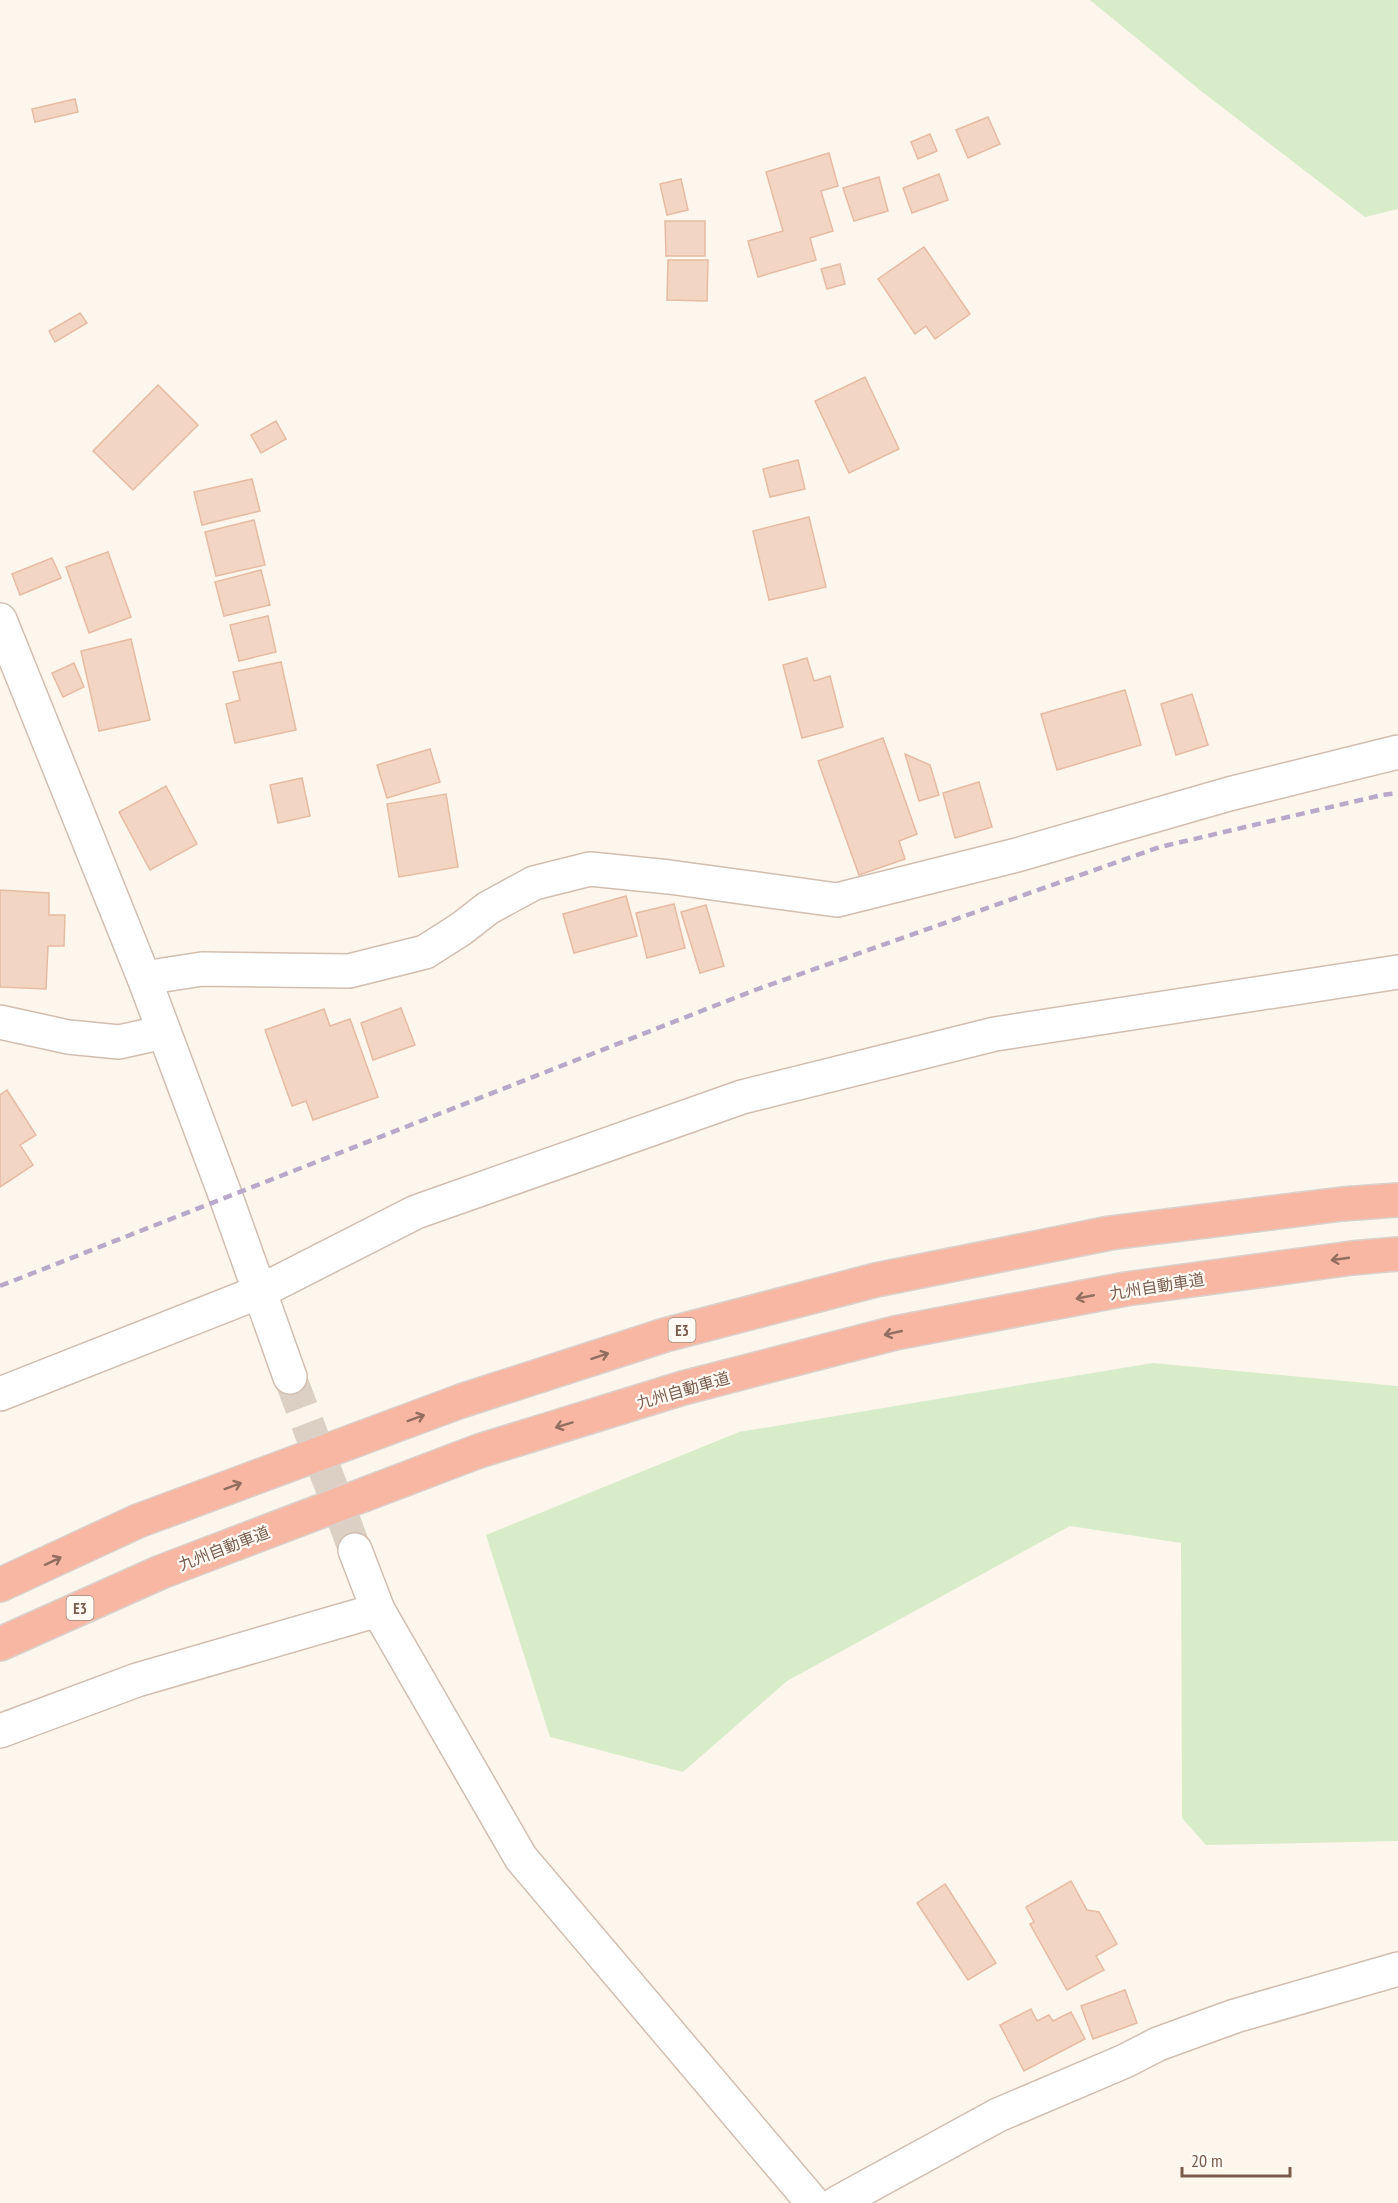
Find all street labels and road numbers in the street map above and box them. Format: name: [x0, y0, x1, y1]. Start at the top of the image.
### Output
street label: 九州自動車道: [1108, 1269, 1206, 1303]
road number: E3: [668, 1318, 696, 1342]
street label: 九州自動車道: [634, 1367, 732, 1413]
street label: 九州自動車道: [176, 1521, 272, 1575]
road number: E3: [66, 1596, 94, 1620]

